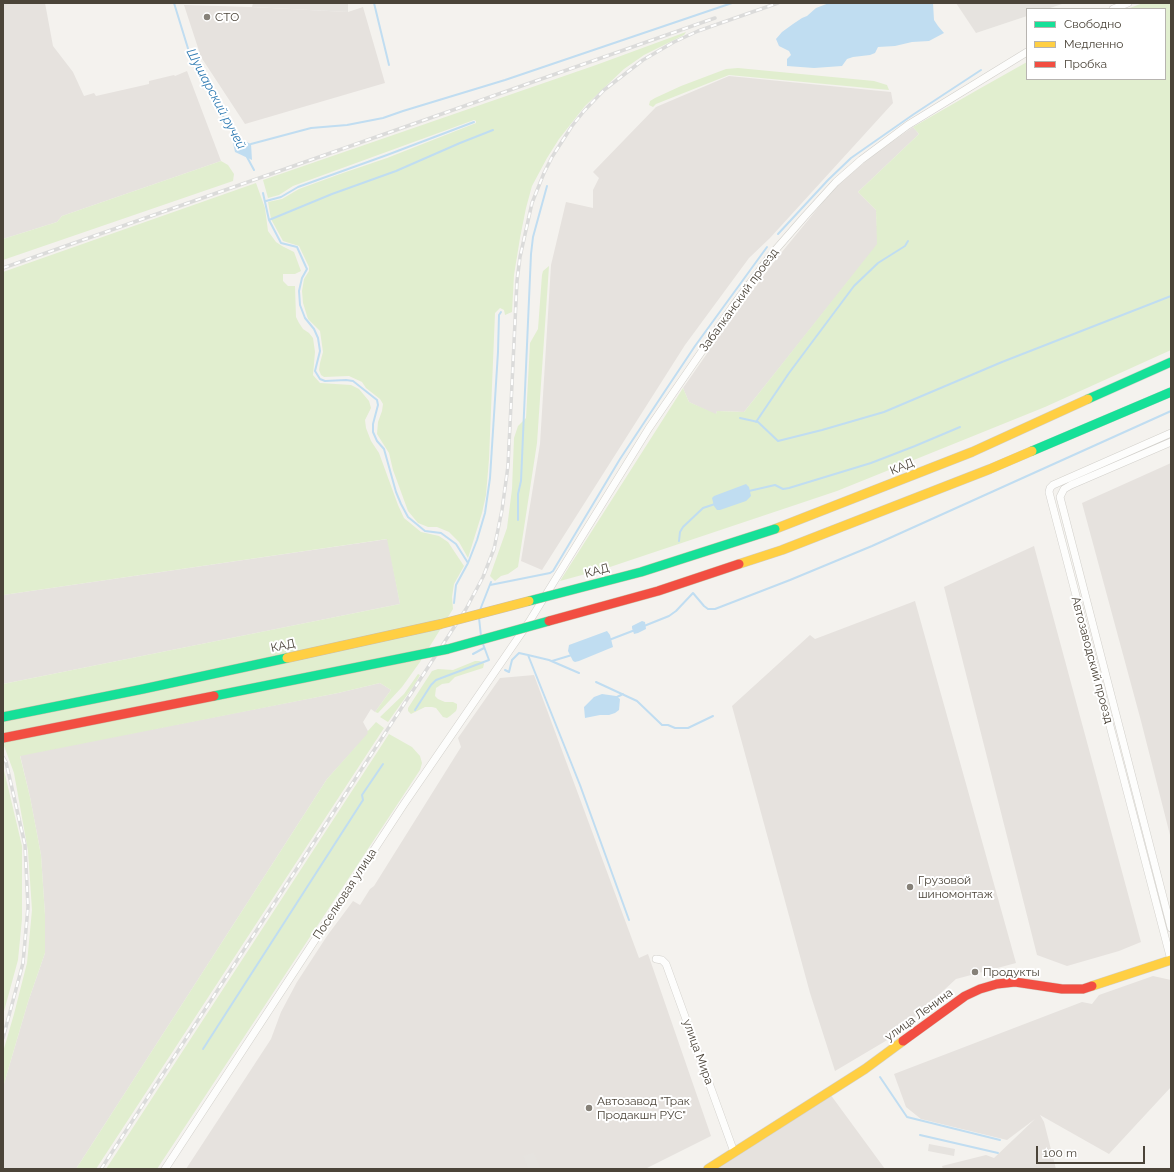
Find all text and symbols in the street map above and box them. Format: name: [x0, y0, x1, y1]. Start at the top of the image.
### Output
legend: [1026, 8, 1166, 80]
place label: СТО: [215, 10, 239, 24]
marker: СТО: [202, 12, 212, 22]
text: Свободно: [1064, 17, 1121, 31]
text: Медленно: [1064, 37, 1123, 51]
water label: Шушарский ручей: [183, 46, 249, 152]
text: Пробка: [1064, 57, 1107, 71]
street label: Забалканский проезд: [697, 245, 781, 355]
street label: КАД: [888, 456, 916, 478]
street label: КАД: [583, 561, 611, 581]
street label: Автозаводский проезд: [1068, 595, 1116, 725]
street label: КАД: [269, 636, 297, 656]
street label: Поселковая улица: [310, 846, 380, 942]
place label: Грузовой шиномонтаж: [918, 873, 993, 901]
marker: Грузовой шиномонтаж: [905, 882, 915, 892]
place label: Продукты: [983, 965, 1040, 979]
marker: Продукты: [970, 967, 980, 977]
street label: улица Ленина: [882, 986, 956, 1044]
street label: улица Мира: [680, 1017, 716, 1087]
place label: Автозавод "Трак Продакшн РУС": [597, 1094, 690, 1122]
marker: Автозавод "Трак Продакшн РУС": [584, 1103, 594, 1113]
scale bar: [1038, 1138, 1147, 1164]
text: 100 m: [1043, 1146, 1077, 1160]

